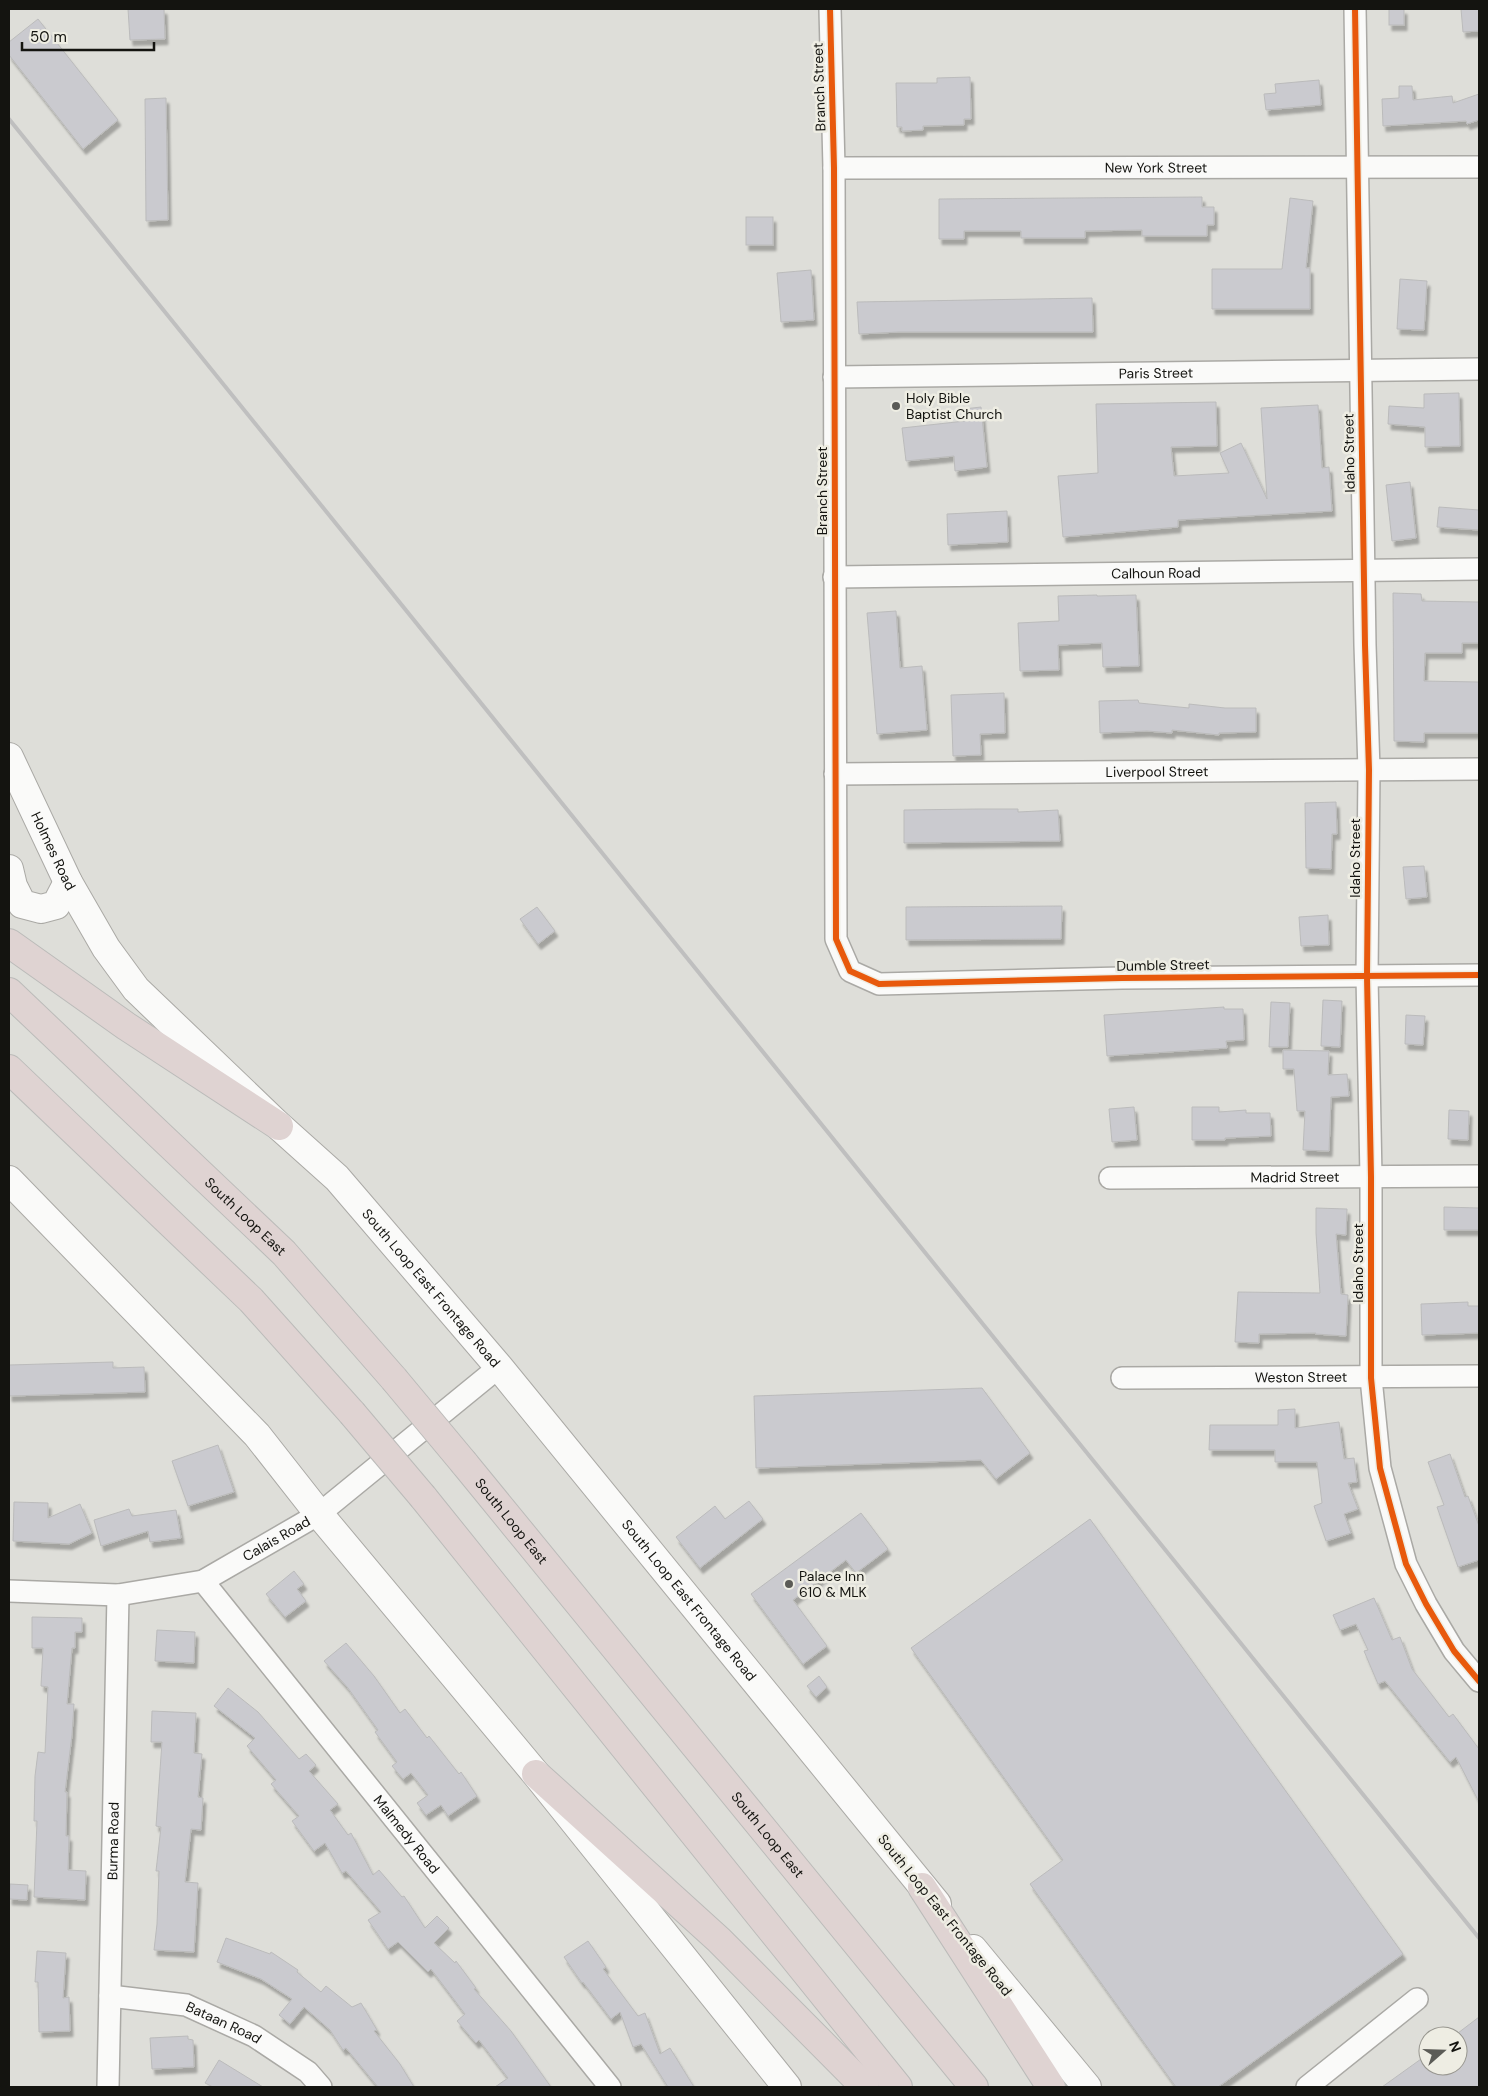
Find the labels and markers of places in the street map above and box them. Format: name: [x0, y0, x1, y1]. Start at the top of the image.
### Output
place label: Holy Bible Baptist Church: [906, 389, 1002, 423]
marker: Holy Bible Baptist Church: [890, 400, 902, 412]
place label: Palace Inn 610 & MLK: [799, 1567, 867, 1601]
marker: Palace Inn 610 & MLK: [783, 1578, 795, 1590]

